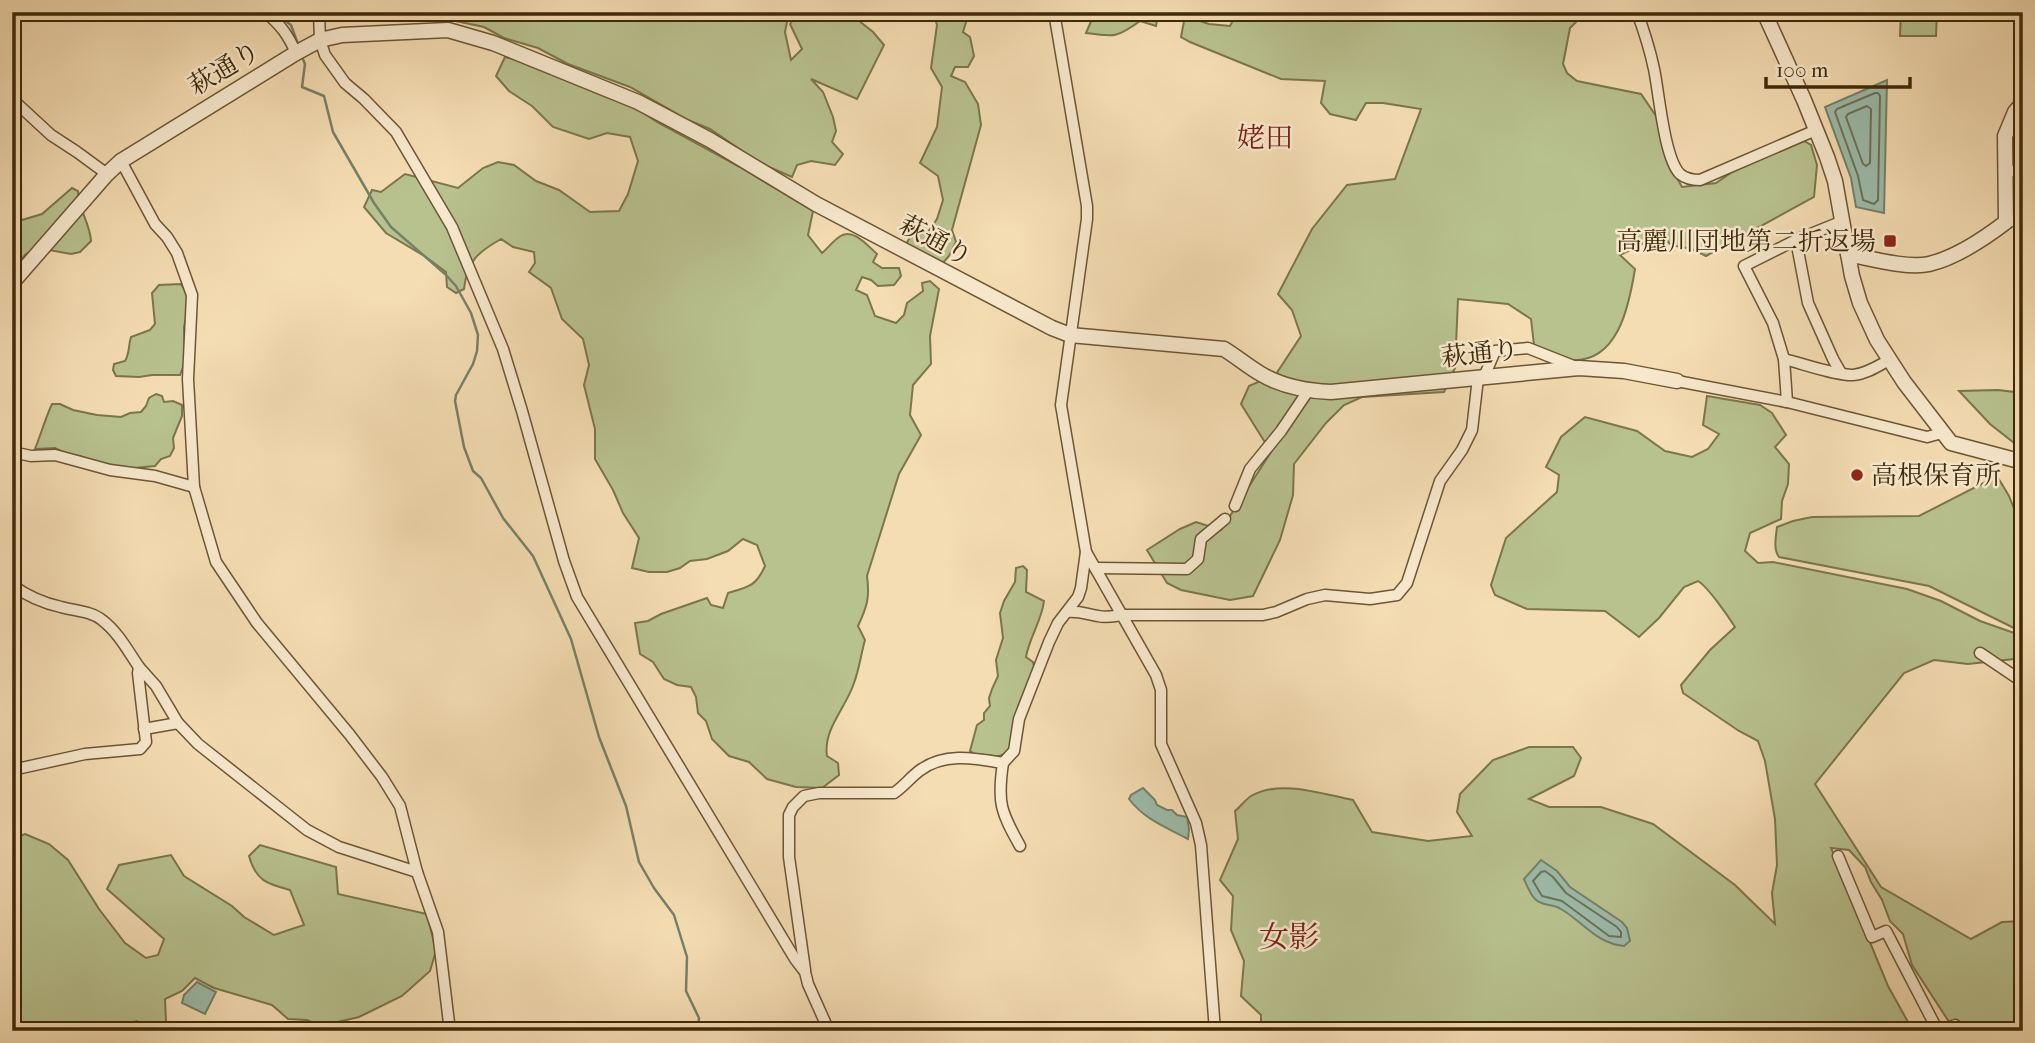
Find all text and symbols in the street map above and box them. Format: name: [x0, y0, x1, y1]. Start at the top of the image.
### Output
street label: 萩通り: [183, 35, 266, 102]
scale bar: [1766, 46, 1909, 90]
text: 100 m: [1776, 58, 1829, 82]
district label: 姥田: [1237, 121, 1293, 154]
street label: 萩通り: [894, 208, 977, 272]
place label: 高麗川団地第二折返場: [1616, 226, 1876, 257]
marker: 高麗川団地第二折返場: [1882, 233, 1898, 249]
street label: 萩通り: [1440, 334, 1520, 373]
place label: 高根保育所: [1871, 460, 2001, 491]
marker: 高根保育所: [1849, 467, 1865, 483]
district label: 女影: [1259, 920, 1319, 955]

